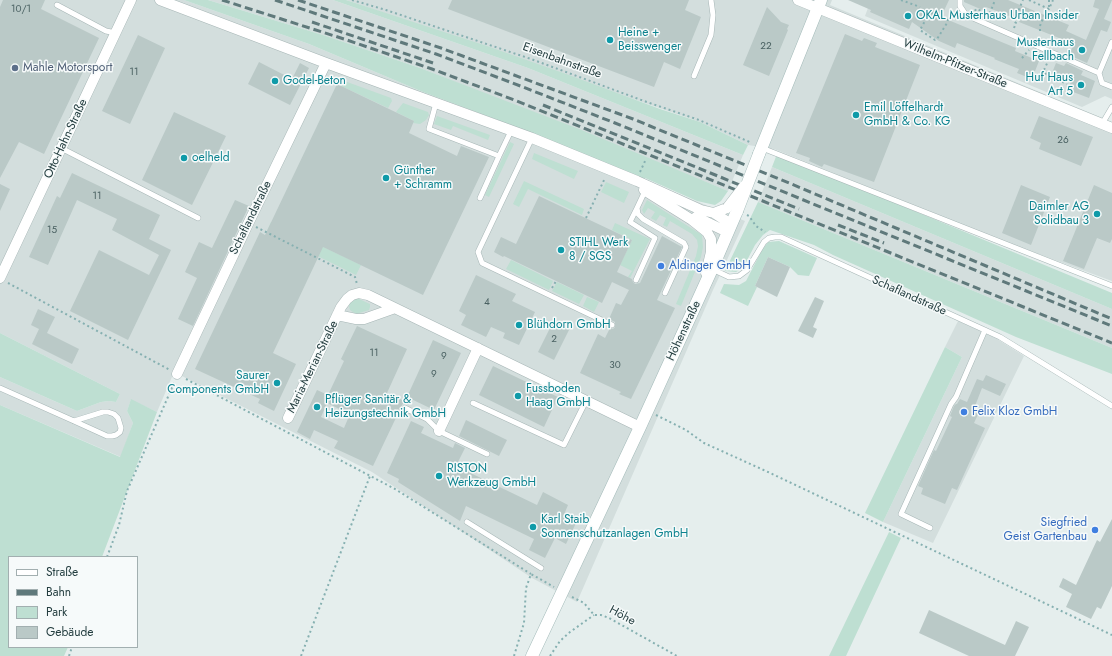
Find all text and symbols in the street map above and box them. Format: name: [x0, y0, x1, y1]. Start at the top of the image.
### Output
house number: 10/1: [11, 4, 31, 16]
place label: OKAL Musterhaus Urban Insider: [916, 9, 1078, 23]
marker: OKAL Musterhaus Urban Insider: [903, 11, 913, 21]
place label: Heine + Beisswenger: [618, 26, 681, 54]
marker: Heine + Beisswenger: [605, 35, 615, 45]
street label: Wilhelm-Pfitzer-Straße: [901, 36, 1009, 92]
place label: Musterhaus Fellbach: [1017, 36, 1074, 64]
street label: Eisenbahnstraße: [521, 40, 603, 82]
house number: 22: [760, 41, 772, 53]
marker: Musterhaus Fellbach: [1077, 45, 1087, 55]
place label: Mahle Motorsport: [23, 61, 112, 75]
marker: Mahle Motorsport: [10, 63, 20, 73]
house number: 11: [130, 67, 138, 79]
place label: Huf Haus Art 5: [1026, 71, 1073, 99]
place label: Godel-Beton: [283, 74, 346, 88]
marker: Godel-Beton: [270, 76, 280, 86]
marker: Huf Haus Art 5: [1076, 80, 1086, 90]
street label: Otto-Hahn-Straße: [41, 97, 91, 181]
place label: Emil Löffelhardt GmbH & Co. KG: [864, 101, 950, 129]
marker: Emil Löffelhardt GmbH & Co. KG: [851, 110, 861, 120]
house number: 26: [1057, 135, 1069, 147]
place label: oelheld: [192, 151, 230, 165]
marker: oelheld: [179, 153, 189, 163]
place label: Günther + Schramm: [394, 164, 452, 192]
marker: Günther + Schramm: [381, 173, 391, 183]
street label: Schaflandstraße: [227, 179, 275, 257]
house number: 11: [93, 191, 101, 203]
place label: Daimler AG Solidbau 3: [1029, 200, 1089, 228]
marker: Daimler AG Solidbau 3: [1092, 209, 1102, 219]
house number: 15: [47, 225, 57, 237]
place label: STIHL Werk 8 / SGS: [569, 236, 628, 264]
marker: STIHL Werk 8 / SGS: [556, 245, 566, 255]
place label: Aldinger GmbH: [669, 259, 751, 273]
marker: Aldinger GmbH: [656, 261, 666, 271]
street label: Schaflandstraße: [870, 273, 948, 319]
house number: 4: [484, 297, 490, 309]
street label: Höhenstraße: [664, 299, 704, 363]
street label: Maria-Merian-Straße: [284, 318, 342, 416]
place label: Blühdorn GmbH: [527, 318, 611, 332]
marker: Blühdorn GmbH: [514, 320, 524, 330]
house number: 2: [551, 334, 557, 346]
house number: 11: [370, 348, 378, 360]
house number: 9: [441, 351, 447, 363]
house number: 30: [609, 360, 621, 372]
place label: Saurer Components GmbH: [167, 369, 269, 397]
house number: 9: [431, 369, 437, 381]
marker: Saurer Components GmbH: [272, 378, 282, 388]
place label: Fussboden Haag GmbH: [526, 382, 591, 410]
marker: Fussboden Haag GmbH: [513, 391, 523, 401]
place label: Pflüger Sanitär & Heizungstechnik GmbH: [325, 393, 446, 421]
marker: Pflüger Sanitär & Heizungstechnik GmbH: [312, 402, 322, 412]
place label: Felix Kloz GmbH: [972, 405, 1057, 419]
marker: Felix Kloz GmbH: [959, 407, 969, 417]
place label: RISTON Werkzeug GmbH: [447, 462, 536, 490]
marker: RISTON Werkzeug GmbH: [434, 471, 444, 481]
place label: Karl Staib Sonnenschutzanlagen GmbH: [541, 513, 688, 541]
place label: Siegfried Geist Gartenbau: [1004, 516, 1087, 544]
marker: Karl Staib Sonnenschutzanlagen GmbH: [528, 522, 538, 532]
marker: Siegfried Geist Gartenbau: [1090, 525, 1100, 535]
legend: [8, 556, 138, 648]
text: Straße: [46, 563, 78, 581]
text: Bahn: [46, 583, 71, 601]
text: Park: [46, 603, 67, 621]
street label: Höhe: [606, 603, 638, 629]
text: Gebäude: [46, 623, 93, 641]

